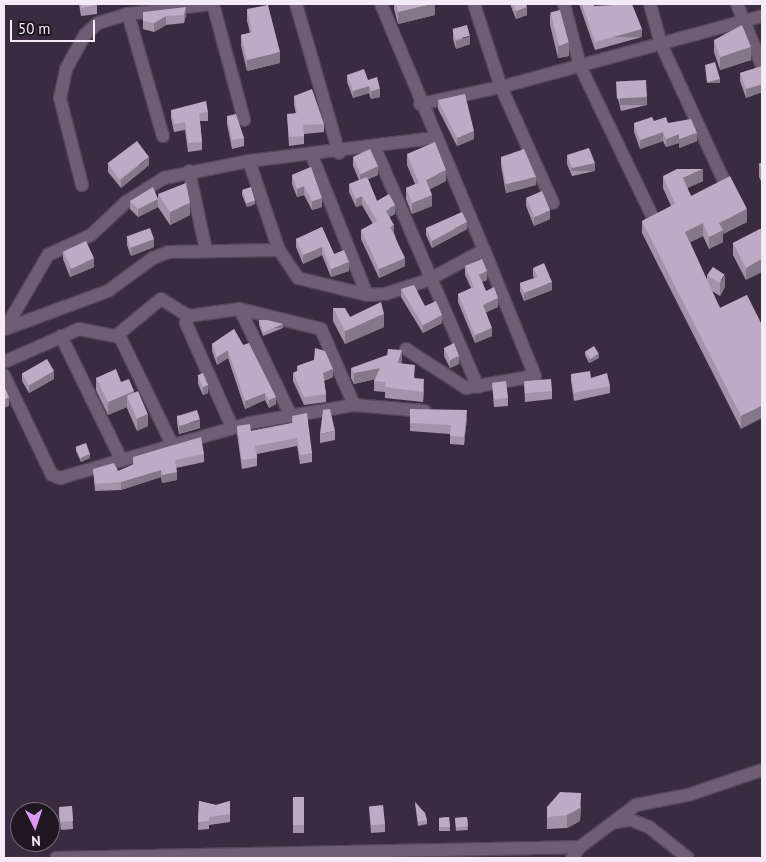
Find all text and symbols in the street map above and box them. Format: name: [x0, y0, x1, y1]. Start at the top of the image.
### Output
scale bar: [12, 10, 98, 42]
text: 50 m: [18, 19, 51, 38]
north arrow: [10, 802, 60, 852]
text: N: [31, 832, 41, 850]

